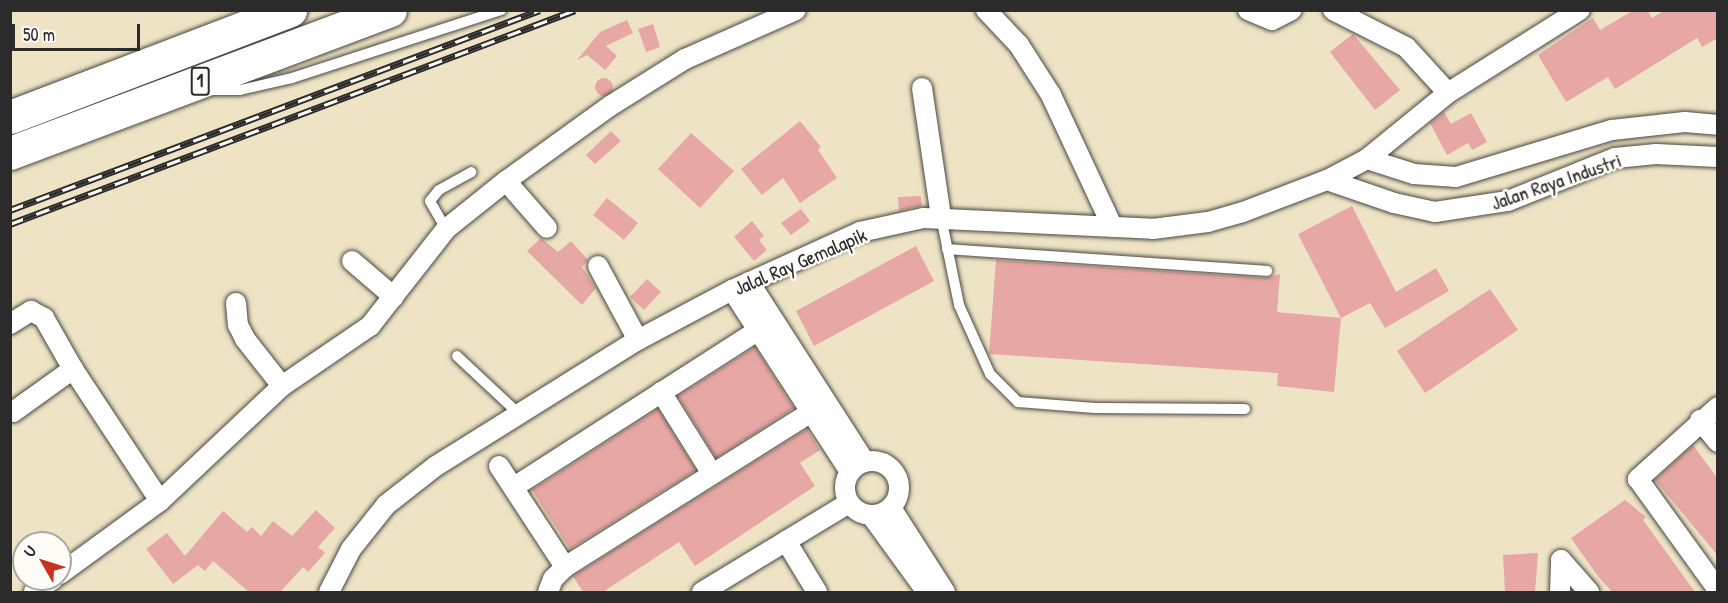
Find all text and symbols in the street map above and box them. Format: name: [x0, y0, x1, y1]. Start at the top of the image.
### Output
scale bar: [15, 12, 142, 50]
text: 50 m: [23, 22, 55, 47]
road number: 1: [190, 66, 210, 96]
street label: Jalan Raya Industri: [1488, 147, 1624, 215]
street label: Jalal Ray Gemalapik: [730, 222, 870, 300]
north arrow: [12, 531, 72, 591]
text: U: [18, 541, 41, 561]

